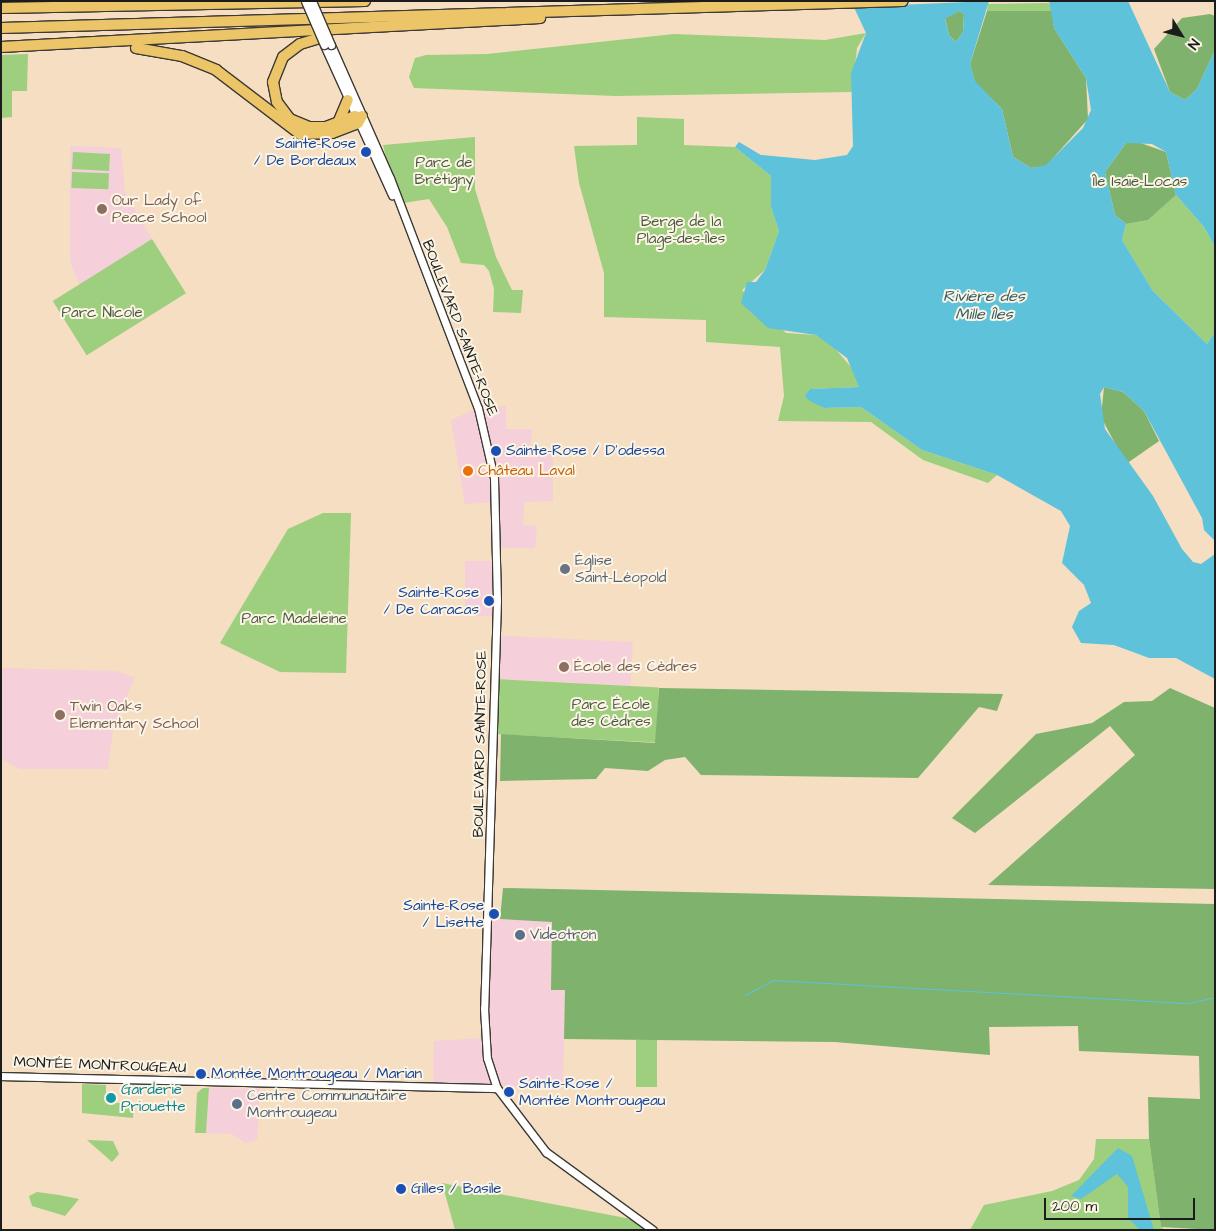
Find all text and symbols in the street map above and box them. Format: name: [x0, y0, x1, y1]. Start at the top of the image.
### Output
north arrow: [1156, 10, 1206, 60]
text: N: [1182, 34, 1204, 53]
place label: Sainte-Rose / De Bordeaux: [254, 134, 356, 169]
marker: Sainte-Rose / De Bordeaux: [360, 146, 372, 158]
park label: Parc de Brétigny: [415, 153, 473, 188]
park label: Île Isaïe-Locas: [1093, 173, 1187, 191]
place label: Our Lady of Peace School: [112, 191, 207, 226]
marker: Our Lady of Peace School: [96, 203, 108, 215]
park label: Berge de la Plage-des-Îles: [637, 212, 725, 247]
street label: BOULEVARD SAINTE-ROSE: [418, 238, 502, 418]
water label: Rivière des Mille Îles: [943, 286, 1025, 324]
park label: Parc Nicole: [61, 304, 143, 322]
place label: Sainte-Rose / D'odessa: [506, 442, 665, 460]
marker: Sainte-Rose / D'odessa: [490, 445, 502, 457]
place label: Château Laval: [478, 462, 575, 480]
marker: Château Laval: [462, 465, 474, 477]
place label: Église Saint-Léopold: [575, 551, 667, 586]
marker: Église Saint-Léopold: [559, 563, 571, 575]
place label: Sainte-Rose / De Caracas: [384, 583, 479, 618]
marker: Sainte-Rose / De Caracas: [483, 595, 495, 607]
park label: Parc Madeleine: [241, 610, 347, 628]
street label: BOULEVARD SAINTE-ROSE: [469, 650, 491, 838]
place label: École des Cèdres: [574, 658, 697, 676]
marker: École des Cèdres: [558, 661, 570, 673]
park label: Parc École des Cèdres: [571, 695, 651, 730]
place label: Twin Oaks Elementary School: [70, 697, 199, 732]
marker: Twin Oaks Elementary School: [54, 709, 66, 721]
place label: Sainte-Rose / Lisette: [403, 896, 484, 931]
marker: Sainte-Rose / Lisette: [488, 908, 500, 920]
place label: Videotron: [530, 926, 596, 944]
marker: Videotron: [514, 929, 526, 941]
street label: MONTÉE MONTROUGEAU: [13, 1053, 187, 1077]
place label: Montée Montrougeau / Marian: [211, 1065, 422, 1083]
marker: Montée Montrougeau / Marian: [195, 1068, 207, 1080]
place label: Sainte-Rose / Montée Montrougeau: [519, 1074, 665, 1109]
place label: Garderie Priouette: [121, 1080, 186, 1115]
place label: Centre Communautaire Montrougeau: [247, 1086, 407, 1121]
marker: Sainte-Rose / Montée Montrougeau: [503, 1086, 515, 1098]
marker: Garderie Priouette: [105, 1092, 117, 1104]
marker: Centre Communautaire Montrougeau: [231, 1098, 243, 1110]
place label: Gilles / Basile: [411, 1180, 501, 1198]
marker: Gilles / Basile: [395, 1183, 407, 1195]
scale bar: [1046, 1188, 1197, 1220]
text: 200 m: [1052, 1196, 1097, 1217]

